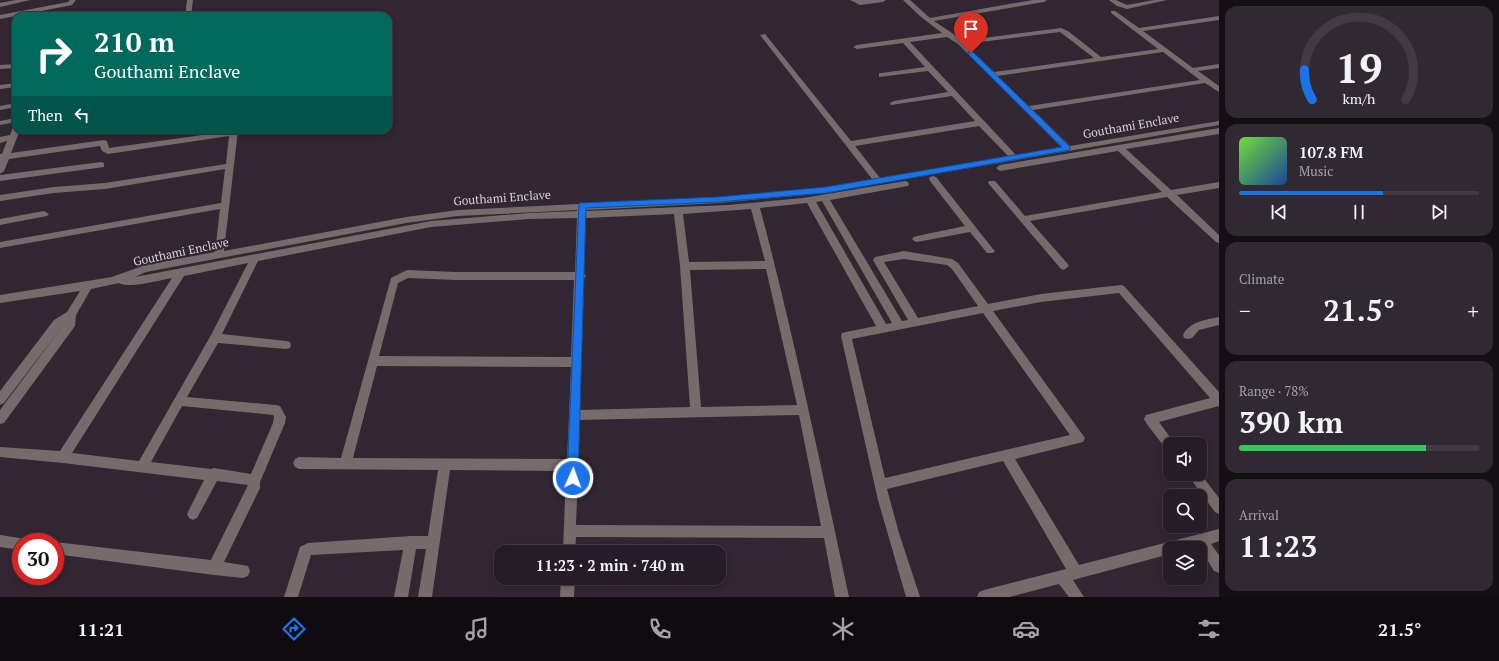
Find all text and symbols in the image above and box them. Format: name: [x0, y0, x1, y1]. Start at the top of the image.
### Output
pin: [954, 12, 988, 53]
icon: arrive: [960, 18, 982, 40]
text: 210 m: [94, 23, 175, 60]
icon: right: [28, 28, 80, 80]
text: 19: [1335, 40, 1383, 95]
text: Gouthami Enclave: [94, 59, 240, 83]
text: km/h: [1343, 89, 1376, 108]
icon: left: [71, 104, 93, 126]
text: Then: [28, 105, 63, 125]
street label: Gouthami Enclave: [1082, 110, 1180, 141]
text: 107.8 FM: [1299, 142, 1363, 162]
text: Music: [1299, 162, 1333, 180]
street label: Gouthami Enclave: [453, 187, 551, 208]
icon: previous: [1268, 201, 1290, 223]
icon: pause: [1348, 201, 1370, 223]
icon: next: [1428, 201, 1450, 223]
street label: Gouthami Enclave: [132, 234, 230, 269]
text: Climate: [1239, 270, 1284, 288]
text: 21.5°: [1323, 290, 1395, 330]
text: −: [1239, 296, 1251, 325]
text: +: [1467, 296, 1479, 325]
text: Range · 78%: [1239, 382, 1309, 400]
text: 390 km: [1239, 402, 1343, 442]
map controls: [1163, 437, 1207, 585]
button: sound: [1163, 437, 1207, 481]
position arrow: [552, 457, 594, 499]
button: search: [1163, 489, 1207, 533]
text: Arrival: [1239, 506, 1279, 524]
text: 11:23: [1239, 526, 1317, 566]
speed limit sign: 30: [12, 533, 64, 585]
button: layers: [1163, 541, 1207, 585]
text: 11:23 · 2 min · 740 m: [536, 555, 684, 575]
icon: directions: [280, 615, 308, 643]
icon: music: [463, 615, 491, 643]
icon: phone: [646, 615, 674, 643]
icon: climate: [829, 615, 857, 643]
icon: car: [1012, 615, 1040, 643]
icon: filters: [1195, 615, 1223, 643]
text: 11:21: [78, 617, 124, 641]
text: 21.5°: [1378, 617, 1421, 641]

